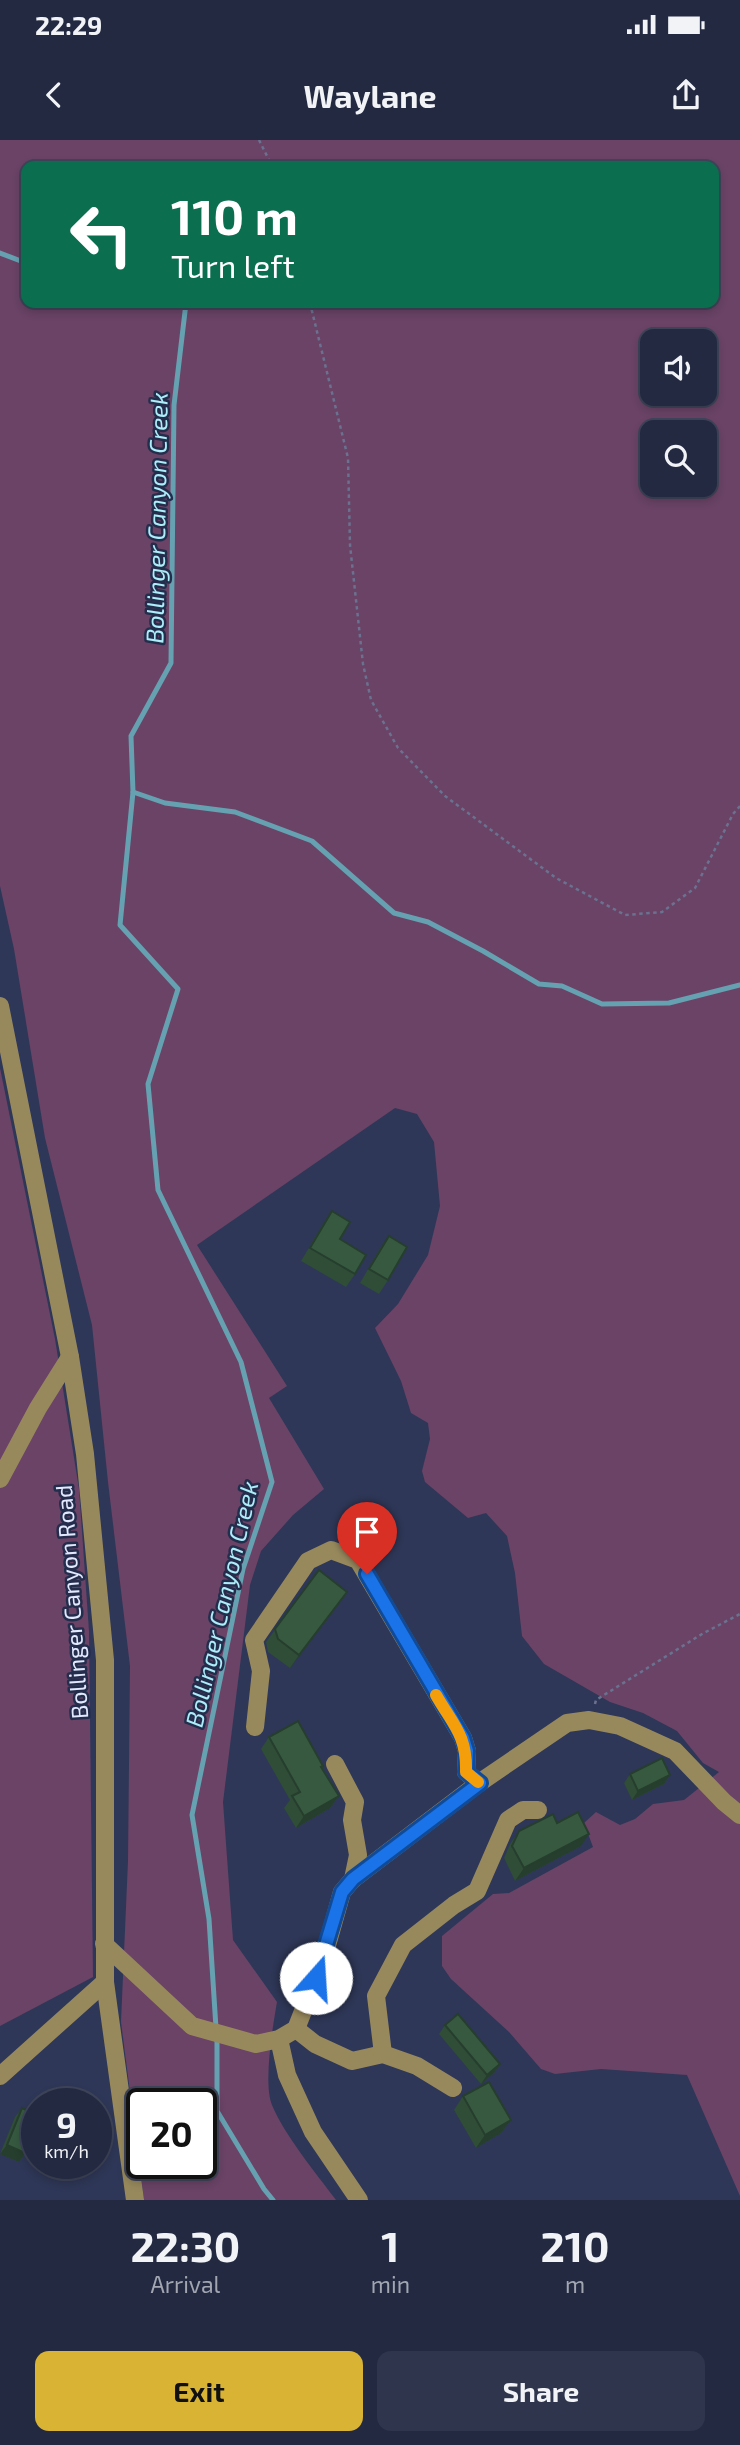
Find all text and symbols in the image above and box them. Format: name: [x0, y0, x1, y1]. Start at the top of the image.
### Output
text: 22:29: [35, 9, 102, 40]
icon: back: [35, 76, 73, 114]
text: Waylane: [303, 76, 437, 114]
icon: share: [667, 76, 705, 114]
text: 110 m: [171, 186, 298, 245]
icon: left: [56, 189, 147, 280]
text: Turn left: [171, 246, 295, 284]
map controls: [640, 329, 717, 497]
button: sound: [640, 329, 717, 406]
water label: Bollinger Canyon Creek: [139, 392, 173, 644]
button: search: [640, 420, 717, 497]
water label: Bollinger Canyon Creek: [179, 1478, 263, 1730]
street label: Bollinger Canyon Road: [49, 1484, 93, 1720]
pin: [337, 1502, 397, 1574]
icon: arrive: [348, 1513, 386, 1551]
position arrow: [279, 1941, 353, 2015]
speed limit sign: 20: [126, 2088, 217, 2179]
text: 9: [56, 2103, 77, 2145]
text: km/h: [44, 2140, 89, 2162]
text: 22:30: [130, 2220, 240, 2270]
text: 1: [381, 2220, 399, 2270]
text: 210: [540, 2220, 610, 2270]
text: Arrival: [150, 2270, 220, 2298]
text: min: [371, 2270, 410, 2298]
text: m: [565, 2270, 585, 2298]
button: Exit: [35, 2351, 363, 2431]
button: Share: [377, 2351, 705, 2431]

